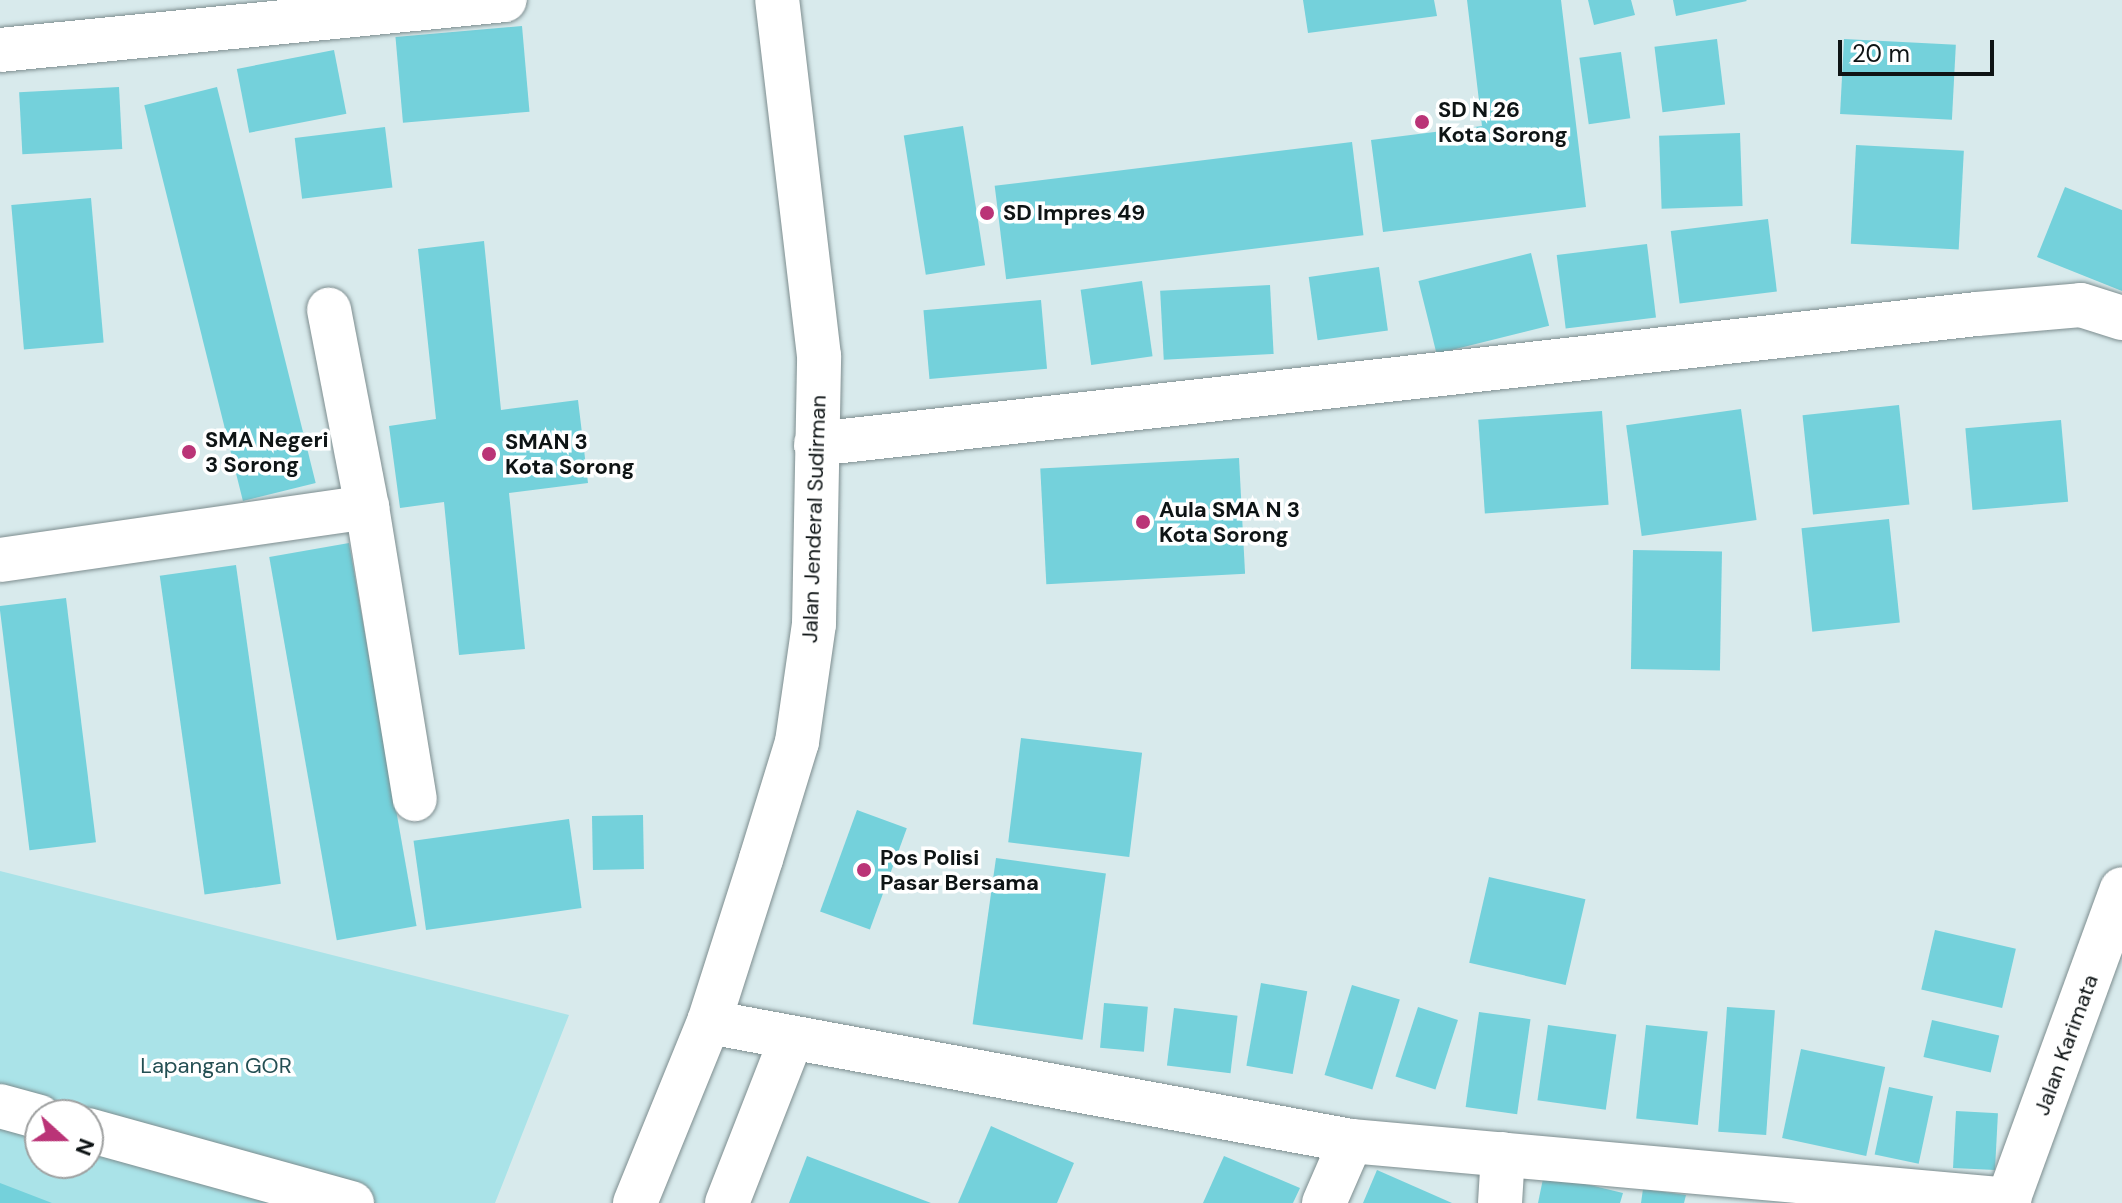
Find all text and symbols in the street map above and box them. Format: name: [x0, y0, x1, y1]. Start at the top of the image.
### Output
scale bar: [1842, 24, 1998, 74]
text: 20 m: [1852, 38, 1910, 69]
place label: SD N 26 Kota Sorong: [1438, 96, 1568, 148]
marker: SD N 26 Kota Sorong: [1413, 113, 1431, 131]
place label: SD Impres 49: [1003, 200, 1145, 226]
marker: SD Impres 49: [978, 204, 996, 222]
street label: Jalan Jenderal Sudirman: [796, 394, 832, 644]
place label: SMA Negeri 3 Sorong: [205, 426, 328, 478]
place label: SMAN 3 Kota Sorong: [505, 428, 635, 480]
marker: SMA Negeri 3 Sorong: [180, 443, 198, 461]
marker: SMAN 3 Kota Sorong: [480, 445, 498, 463]
place label: Aula SMA N 3 Kota Sorong: [1159, 496, 1300, 548]
marker: Aula SMA N 3 Kota Sorong: [1134, 513, 1152, 531]
place label: Pos Polisi Pasar Bersama: [880, 844, 1039, 896]
marker: Pos Polisi Pasar Bersama: [855, 861, 873, 879]
street label: Jalan Karimata: [2028, 971, 2104, 1119]
park label: Lapangan GOR: [140, 1053, 292, 1079]
north arrow: [24, 1099, 104, 1179]
text: N: [69, 1134, 101, 1160]

